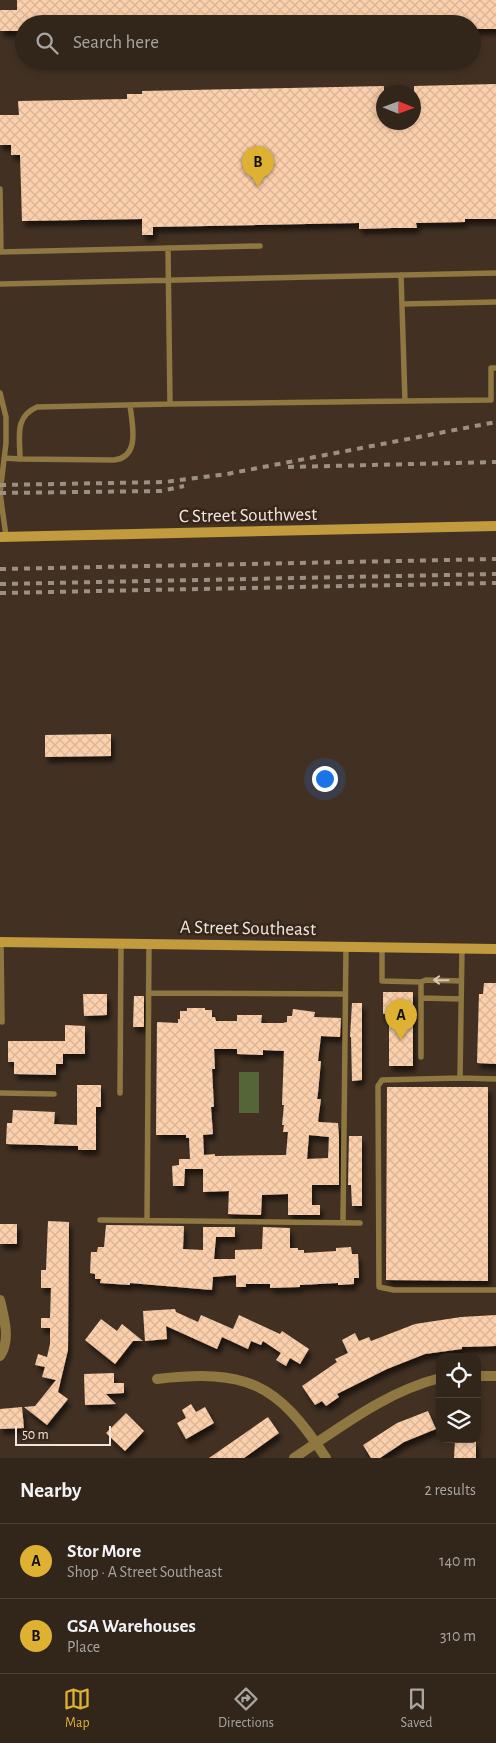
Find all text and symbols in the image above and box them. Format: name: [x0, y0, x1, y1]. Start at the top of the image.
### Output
search box: [15, 15, 481, 70]
icon: search: [33, 29, 61, 57]
text: Search here: [73, 33, 159, 52]
north arrow: [376, 85, 421, 130]
pin: B: [242, 146, 274, 187]
street label: C Street Southwest: [179, 505, 317, 526]
your location: [312, 766, 338, 792]
street label: A Street Southeast: [180, 918, 316, 939]
one-way arrow: [433, 975, 450, 985]
pin: A: [385, 999, 417, 1040]
map controls: [436, 1353, 481, 1443]
button: locate: [436, 1353, 481, 1398]
button: layers: [436, 1398, 481, 1443]
scale bar: [15, 1423, 111, 1446]
text: 50 m: [22, 1428, 49, 1442]
text: Nearby: [20, 1480, 81, 1501]
text: 2 results: [424, 1482, 476, 1498]
text: Stor More: [67, 1542, 141, 1561]
text: A: [31, 1553, 41, 1569]
text: 140 m: [439, 1553, 476, 1569]
text: Shop · A Street Southeast: [67, 1564, 222, 1580]
text: GSA Warehouses: [67, 1617, 196, 1636]
text: B: [31, 1628, 41, 1644]
text: 310 m: [440, 1628, 476, 1644]
text: Place: [67, 1639, 100, 1655]
tab: Map: [63, 1685, 91, 1732]
tab: Directions: [218, 1685, 274, 1732]
tab: Saved: [401, 1685, 433, 1732]

